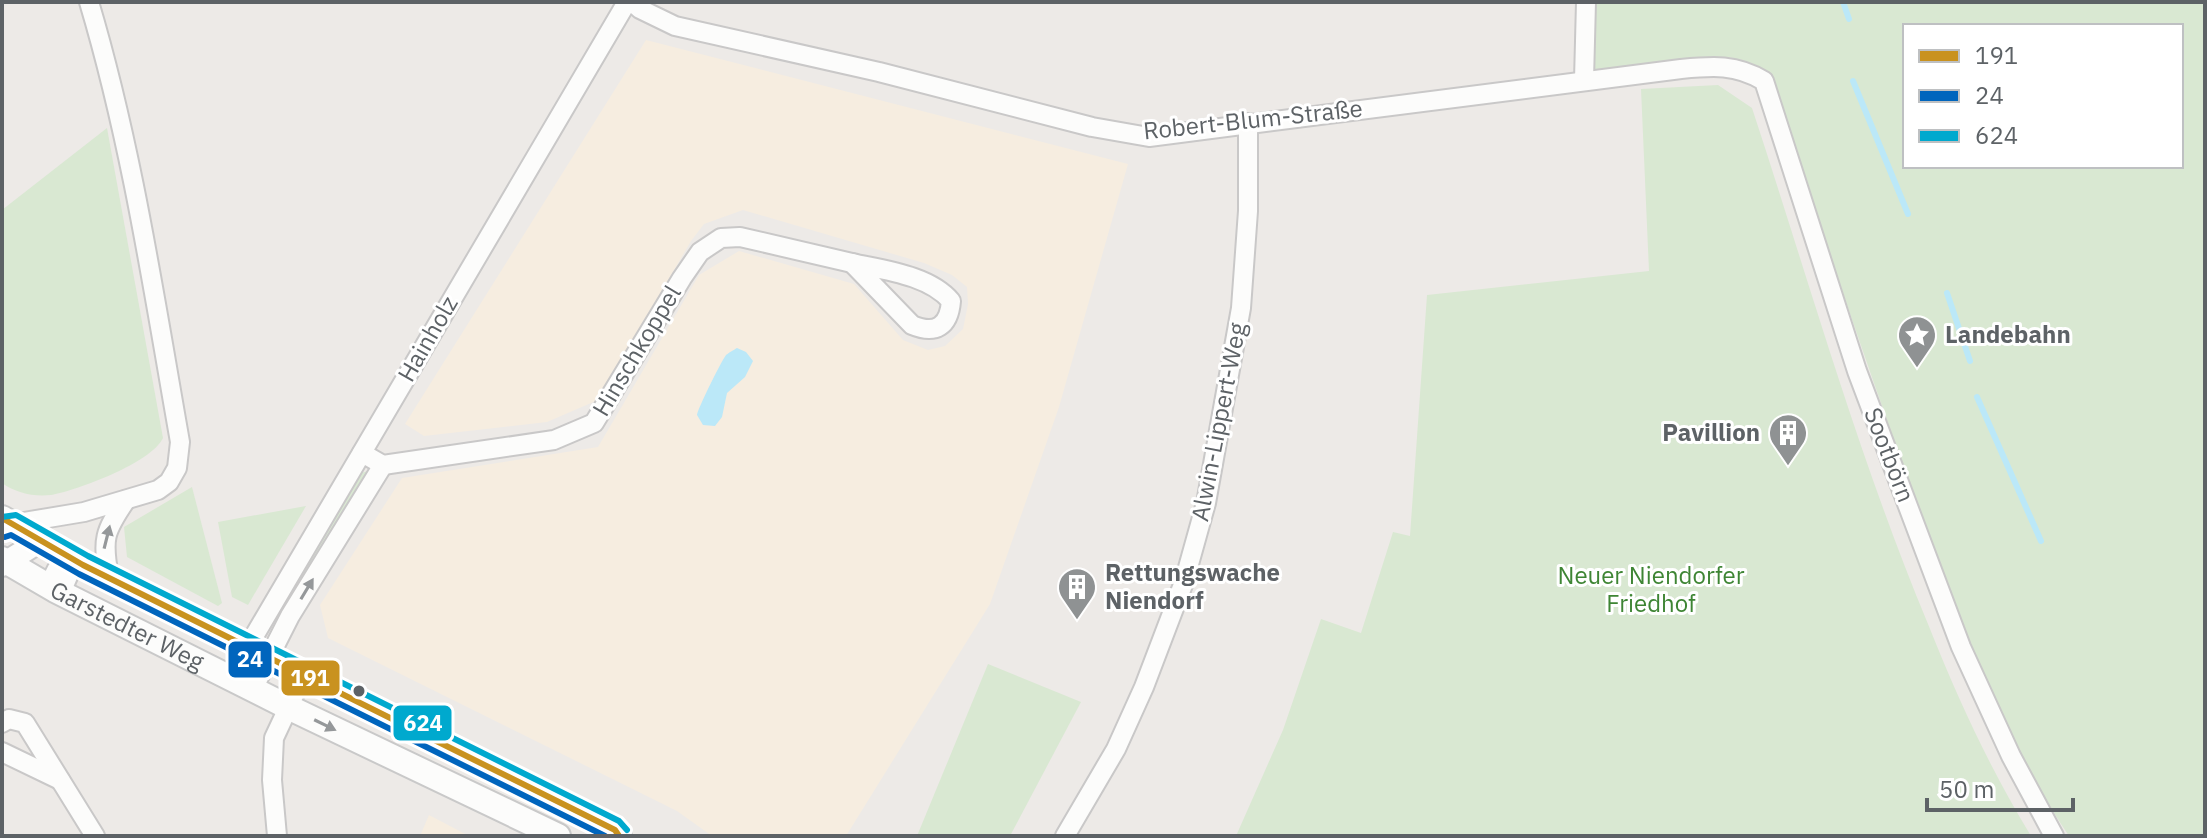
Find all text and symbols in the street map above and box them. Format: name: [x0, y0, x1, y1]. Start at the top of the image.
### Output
legend: [1903, 24, 2183, 168]
text: 191: [1975, 39, 2018, 71]
text: 24: [1975, 79, 2004, 111]
street label: Robert-Blum-Straße: [1142, 92, 1364, 146]
text: 624: [1975, 119, 2018, 151]
street label: Hinschkoppel: [585, 279, 688, 422]
street label: Hainholz: [390, 290, 465, 387]
place icon: Landebahn: [1896, 314, 1938, 369]
place label: Landebahn: [1945, 318, 2071, 350]
street label: Alwin-Lippert-Weg: [1183, 320, 1253, 524]
street label: Sootbörn: [1857, 403, 1923, 507]
building icon: Pavillion: [1767, 412, 1809, 467]
place label: Pavillion: [1662, 416, 1760, 448]
one-way arrow: [101, 524, 114, 549]
place label: Rettungswache Niendorf: [1105, 556, 1280, 616]
park label: Neuer Niendorfer Friedhof: [1557, 559, 1745, 619]
building icon: Rettungswache Niendorf: [1056, 566, 1098, 621]
street label: Garstedter Weg: [45, 573, 210, 677]
one-way arrow: [299, 578, 313, 600]
line badge: 24: [227, 640, 273, 679]
text: 24: [237, 644, 263, 673]
line badge: 191: [280, 659, 341, 697]
text: 191: [290, 663, 330, 692]
unlabelled marker: [351, 683, 367, 699]
line badge: 624: [392, 704, 453, 742]
text: 624: [403, 708, 443, 737]
one-way arrow: [314, 718, 337, 732]
scale bar: [1927, 762, 2073, 812]
text: 50 m: [1939, 773, 1994, 805]

